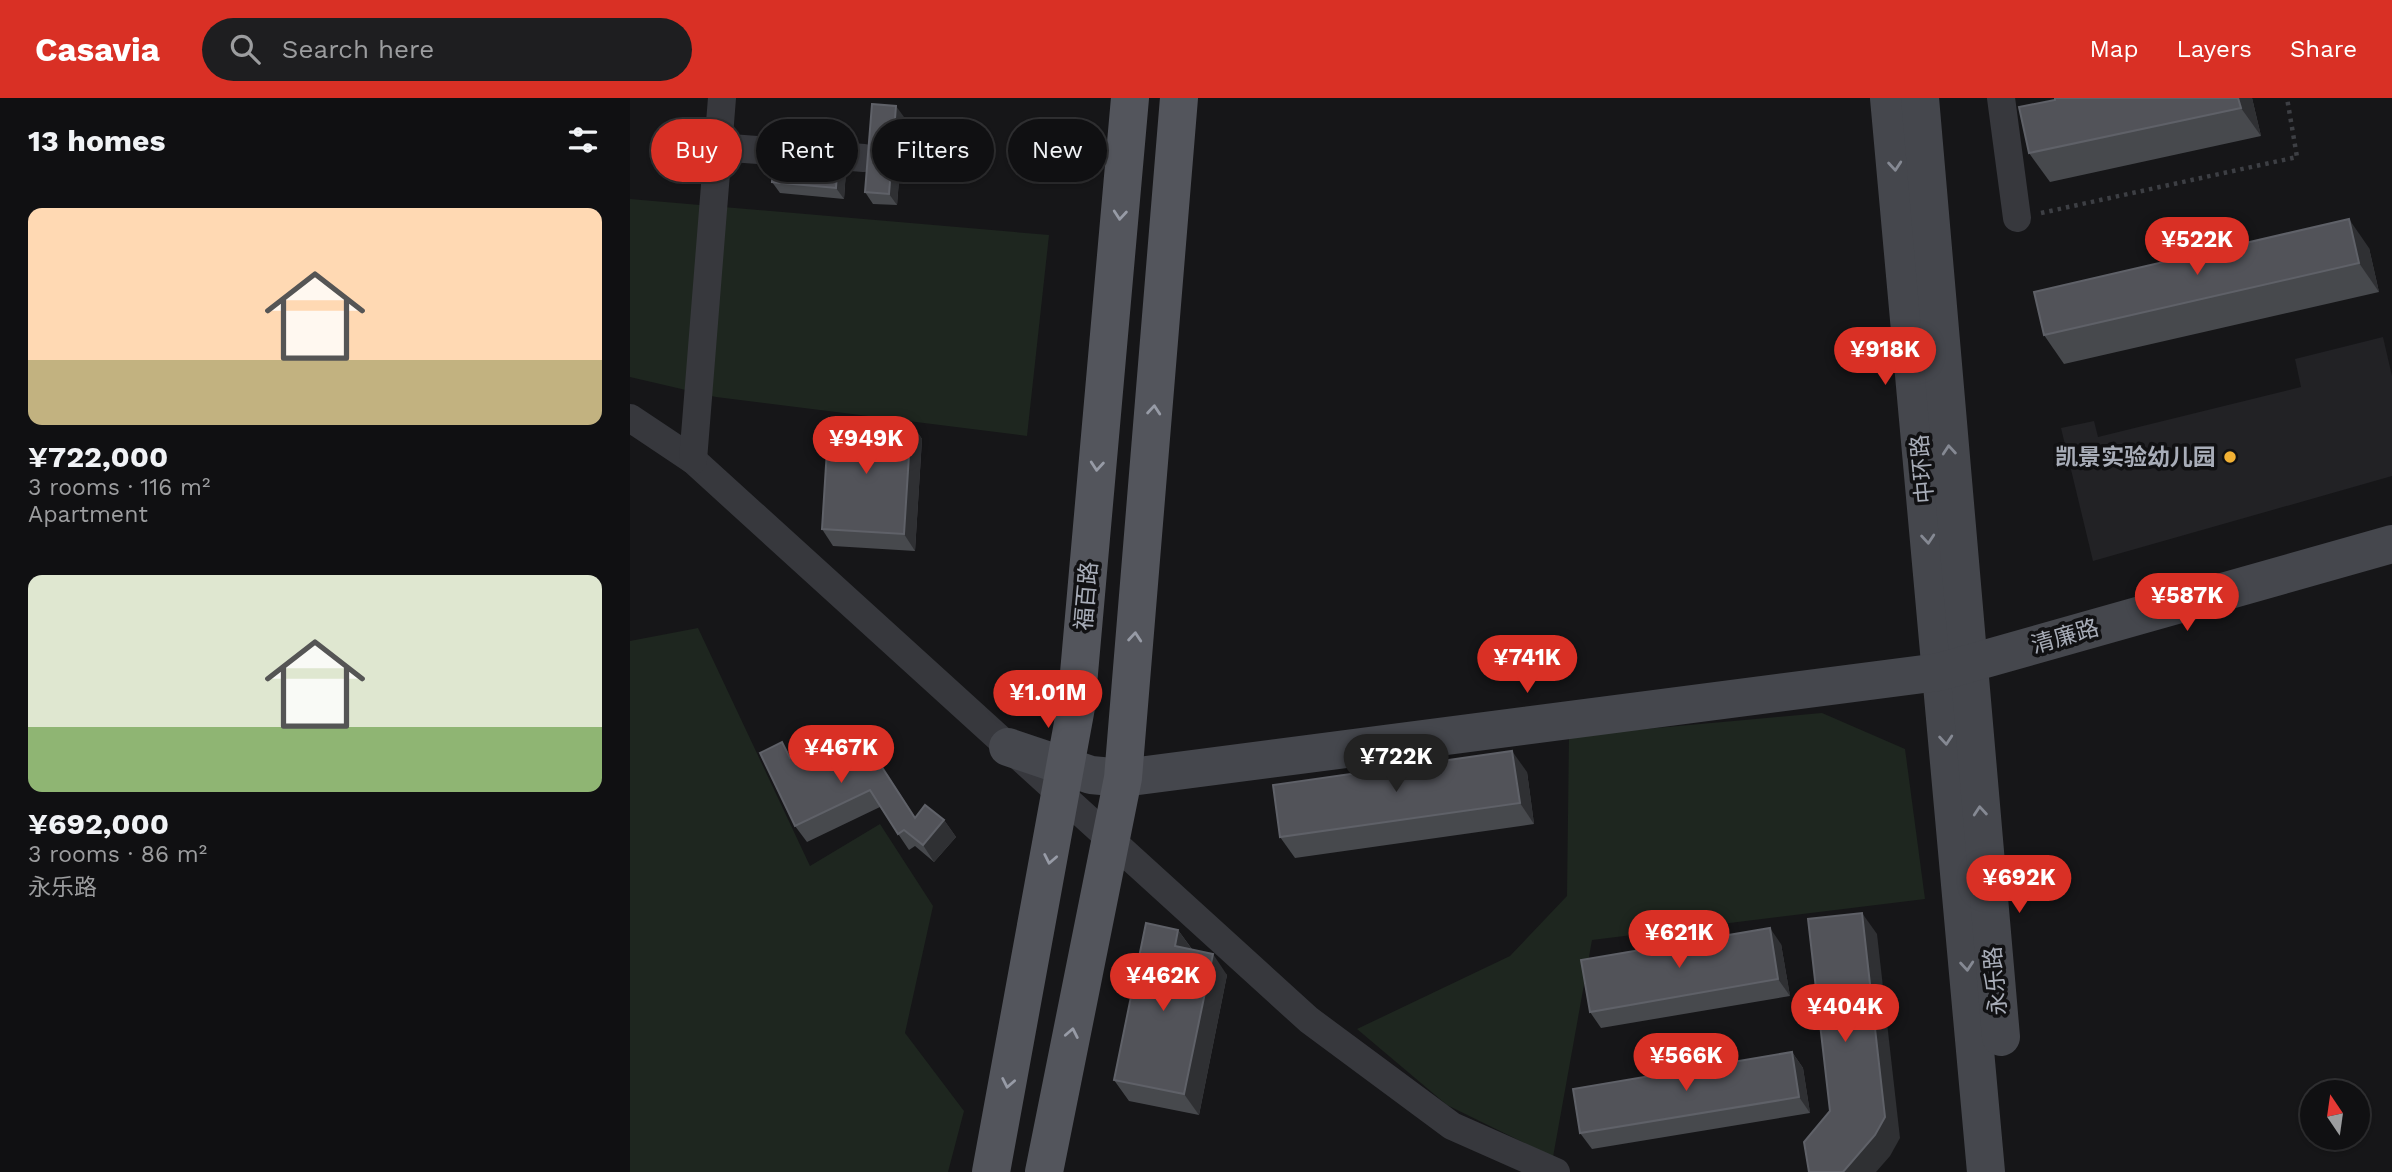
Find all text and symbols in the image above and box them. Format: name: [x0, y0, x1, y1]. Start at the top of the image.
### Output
search box: [202, 18, 692, 81]
text: Casavia: [35, 30, 160, 69]
icon: search: [226, 30, 264, 68]
text: Search here: [282, 34, 434, 64]
text: Map: [2090, 35, 2138, 63]
text: Layers: [2176, 35, 2252, 63]
text: Share: [2290, 35, 2357, 63]
chip: Buy: [651, 119, 742, 182]
chip: Rent: [756, 119, 858, 182]
chip: Filters: [872, 119, 994, 182]
chip: New: [1008, 119, 1107, 182]
icon: filters: [564, 121, 602, 159]
text: 13 homes: [28, 123, 165, 158]
one-way arrow: [1887, 161, 1902, 172]
one-way arrow: [1112, 209, 1127, 221]
pin: ¥522K: [2148, 218, 2246, 277]
text: ¥522K: [2161, 226, 2233, 253]
icon: home: [252, 253, 378, 379]
pin: ¥918K: [1836, 328, 1934, 387]
text: ¥918K: [1850, 336, 1920, 363]
one-way arrow: [1146, 404, 1161, 415]
pin: ¥949K: [817, 416, 915, 476]
text: ¥949K: [829, 425, 903, 452]
street label: 中环路: [1906, 433, 1939, 505]
text: ¥722,000: [28, 439, 168, 474]
one-way arrow: [1942, 444, 1957, 455]
place label: 凯景实验幼儿园: [2055, 444, 2216, 471]
marker: 凯景实验幼儿园: [2222, 449, 2238, 465]
one-way arrow: [1090, 460, 1105, 472]
text: 3 rooms · 116 m²: [28, 474, 210, 501]
text: Apartment: [28, 501, 148, 528]
one-way arrow: [1920, 534, 1935, 545]
street label: 福百路: [1070, 560, 1103, 632]
pin: ¥587K: [2138, 574, 2236, 633]
text: ¥587K: [2151, 582, 2223, 609]
street label: 清廉路: [2028, 614, 2102, 659]
icon: home: [252, 621, 378, 747]
one-way arrow: [1127, 631, 1142, 642]
pin: ¥741K: [1478, 636, 1576, 695]
text: ¥741K: [1493, 644, 1561, 671]
pin: ¥1.01M: [991, 670, 1105, 730]
text: ¥1.01M: [1009, 679, 1087, 706]
pin: ¥467K: [792, 726, 890, 785]
text: ¥467K: [804, 734, 878, 761]
pin: ¥722K: [1347, 734, 1445, 794]
one-way arrow: [1938, 735, 1953, 746]
text: ¥722K: [1360, 743, 1432, 770]
one-way arrow: [1973, 805, 1988, 816]
text: ¥692,000: [28, 806, 169, 841]
text: 3 rooms · 86 m²: [28, 841, 207, 868]
one-way arrow: [1043, 853, 1058, 865]
pin: ¥692K: [1970, 856, 2068, 915]
text: ¥692K: [1982, 864, 2056, 891]
text: 永乐路: [28, 874, 97, 901]
pin: ¥621K: [1630, 910, 1728, 970]
text: ¥621K: [1644, 919, 1714, 946]
street label: 永乐路: [1979, 945, 2012, 1017]
pin: ¥462K: [1114, 954, 1212, 1013]
one-way arrow: [1959, 961, 1974, 972]
text: ¥462K: [1126, 962, 1200, 989]
pin: ¥404K: [1796, 984, 1894, 1044]
text: ¥404K: [1807, 993, 1883, 1020]
one-way arrow: [1064, 1027, 1079, 1039]
pin: ¥566K: [1637, 1034, 1735, 1093]
text: ¥566K: [1649, 1042, 1723, 1069]
one-way arrow: [1001, 1077, 1016, 1089]
north arrow: [2300, 1080, 2370, 1150]
map controls: [2300, 1080, 2370, 1150]

